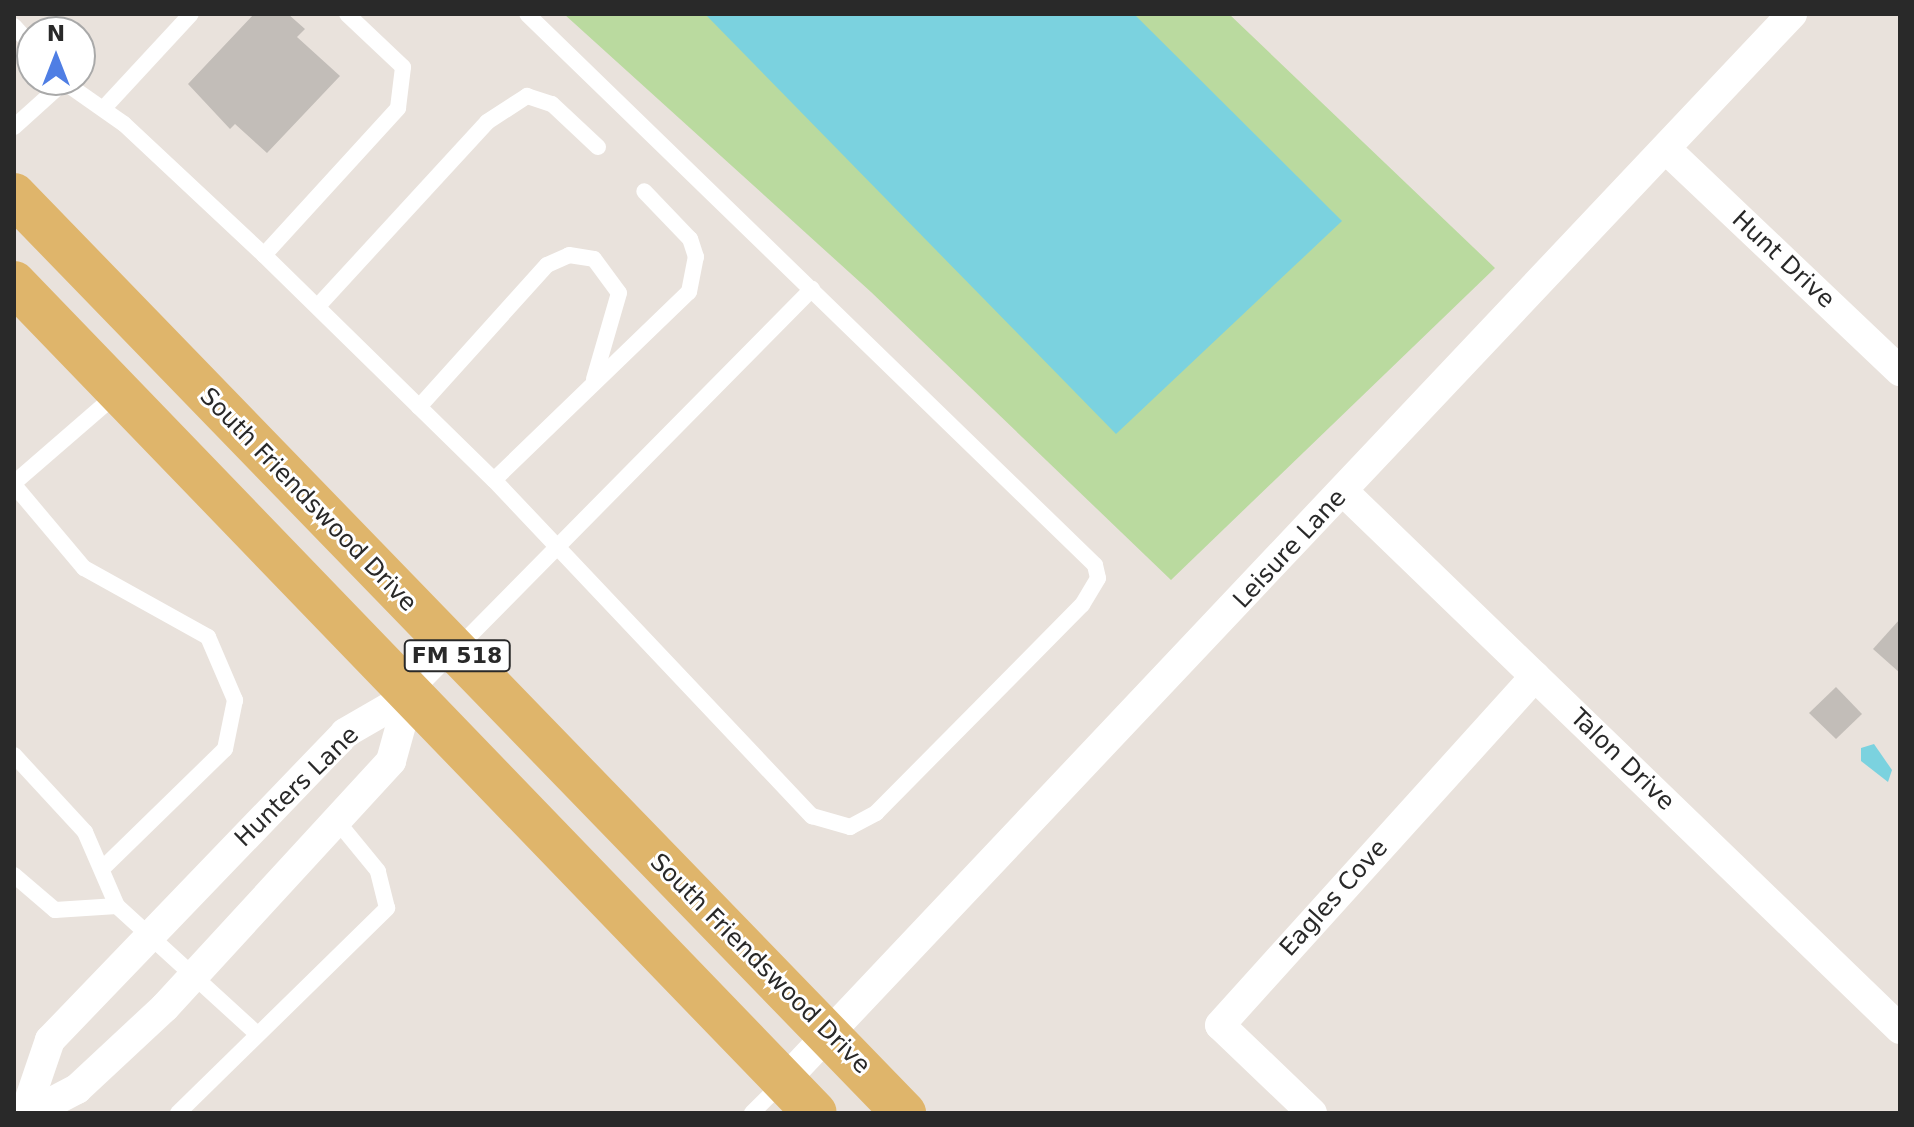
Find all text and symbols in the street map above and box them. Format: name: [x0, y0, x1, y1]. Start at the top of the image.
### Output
north arrow: [16, 16, 96, 96]
text: N: [47, 21, 65, 46]
street label: Hunt Drive: [1726, 205, 1840, 315]
street label: South Friendswood Drive: [194, 382, 422, 618]
street label: Leisure Lane: [1228, 484, 1352, 614]
road number: FM 518: [403, 638, 511, 674]
street label: Talon Drive: [1564, 703, 1680, 817]
street label: Hunters Lane: [229, 721, 365, 853]
street label: Eagles Cove: [1274, 834, 1394, 962]
street label: South Friendswood Drive: [644, 848, 876, 1080]

